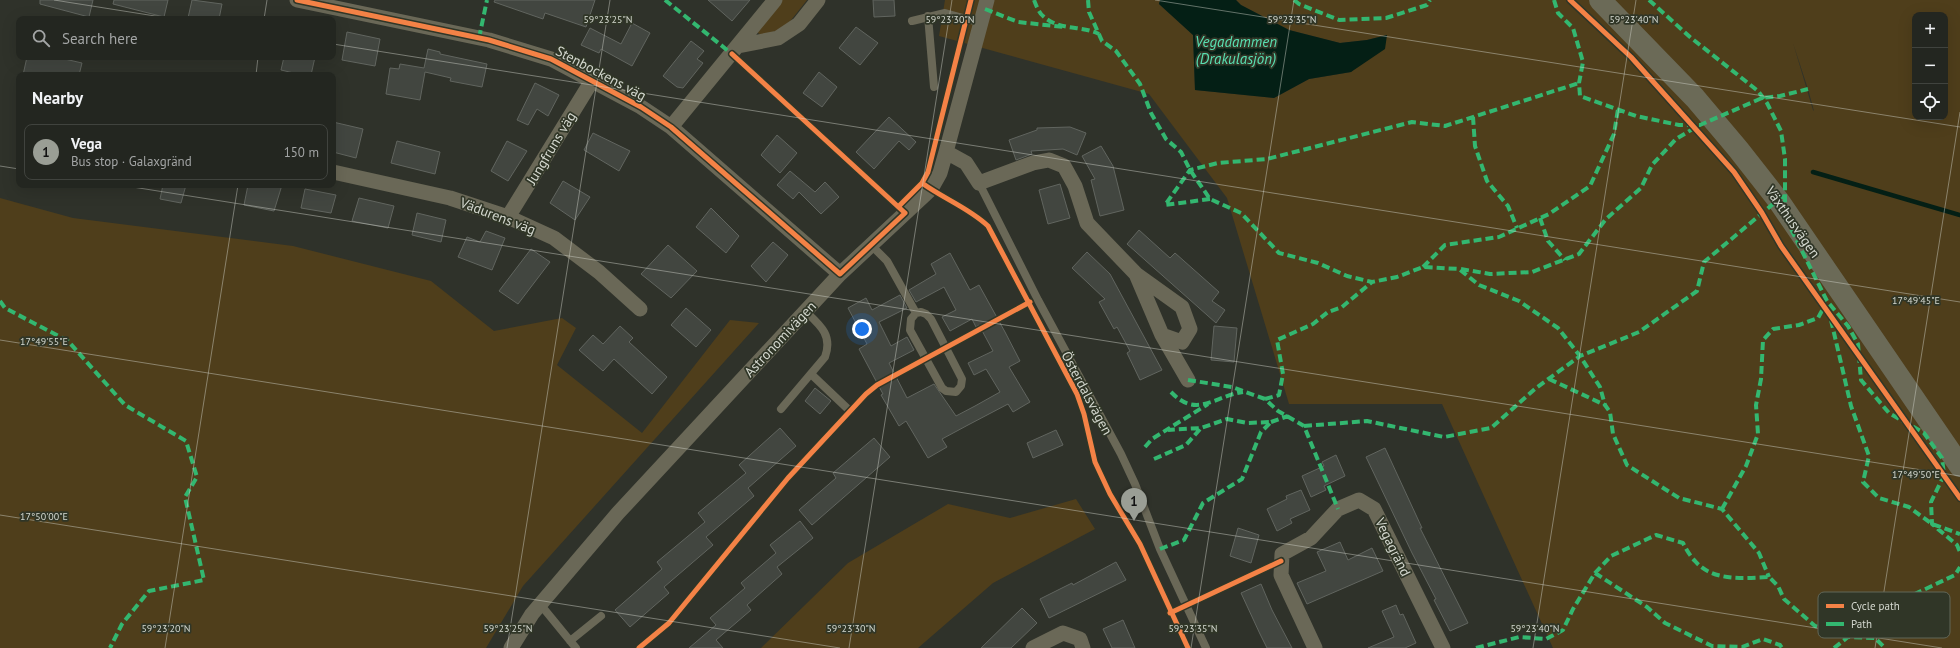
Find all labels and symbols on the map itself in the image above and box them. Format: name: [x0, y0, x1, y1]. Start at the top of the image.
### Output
text: 59°23'25"N: [583, 13, 633, 26]
text: 59°23'30"N: [925, 13, 975, 26]
text: 59°23'35"N: [1267, 13, 1317, 26]
text: 59°23'40"N: [1609, 13, 1659, 26]
water label: Vegadammen (Drakulasjön): [1195, 32, 1277, 68]
street label: Stenbockens väg: [553, 42, 649, 104]
street label: Jungfruns väg: [522, 108, 580, 189]
street label: Växthusvägen: [1761, 182, 1824, 261]
street label: Vädurens väg: [457, 193, 538, 239]
text: 17°49'45"E: [1892, 294, 1940, 307]
street label: Astronomivägen: [740, 297, 820, 381]
your location: [852, 319, 872, 339]
text: 17°49'55"E: [20, 335, 68, 348]
street label: Österdalsvägen: [1057, 348, 1117, 438]
text: 17°49'50"E: [1892, 468, 1940, 481]
pin: 1: [1121, 488, 1147, 521]
text: 17°50'00"E: [20, 510, 68, 523]
street label: Vegagränd: [1371, 514, 1415, 579]
legend: [1818, 592, 1950, 638]
text: Cycle path: [1851, 599, 1900, 613]
text: Path: [1851, 617, 1872, 631]
text: 59°23'20"N: [141, 622, 191, 635]
text: 59°23'25"N: [483, 622, 533, 635]
text: 59°23'30"N: [826, 622, 876, 635]
text: 59°23'35"N: [1168, 622, 1218, 635]
text: 59°23'40"N: [1510, 622, 1560, 635]

